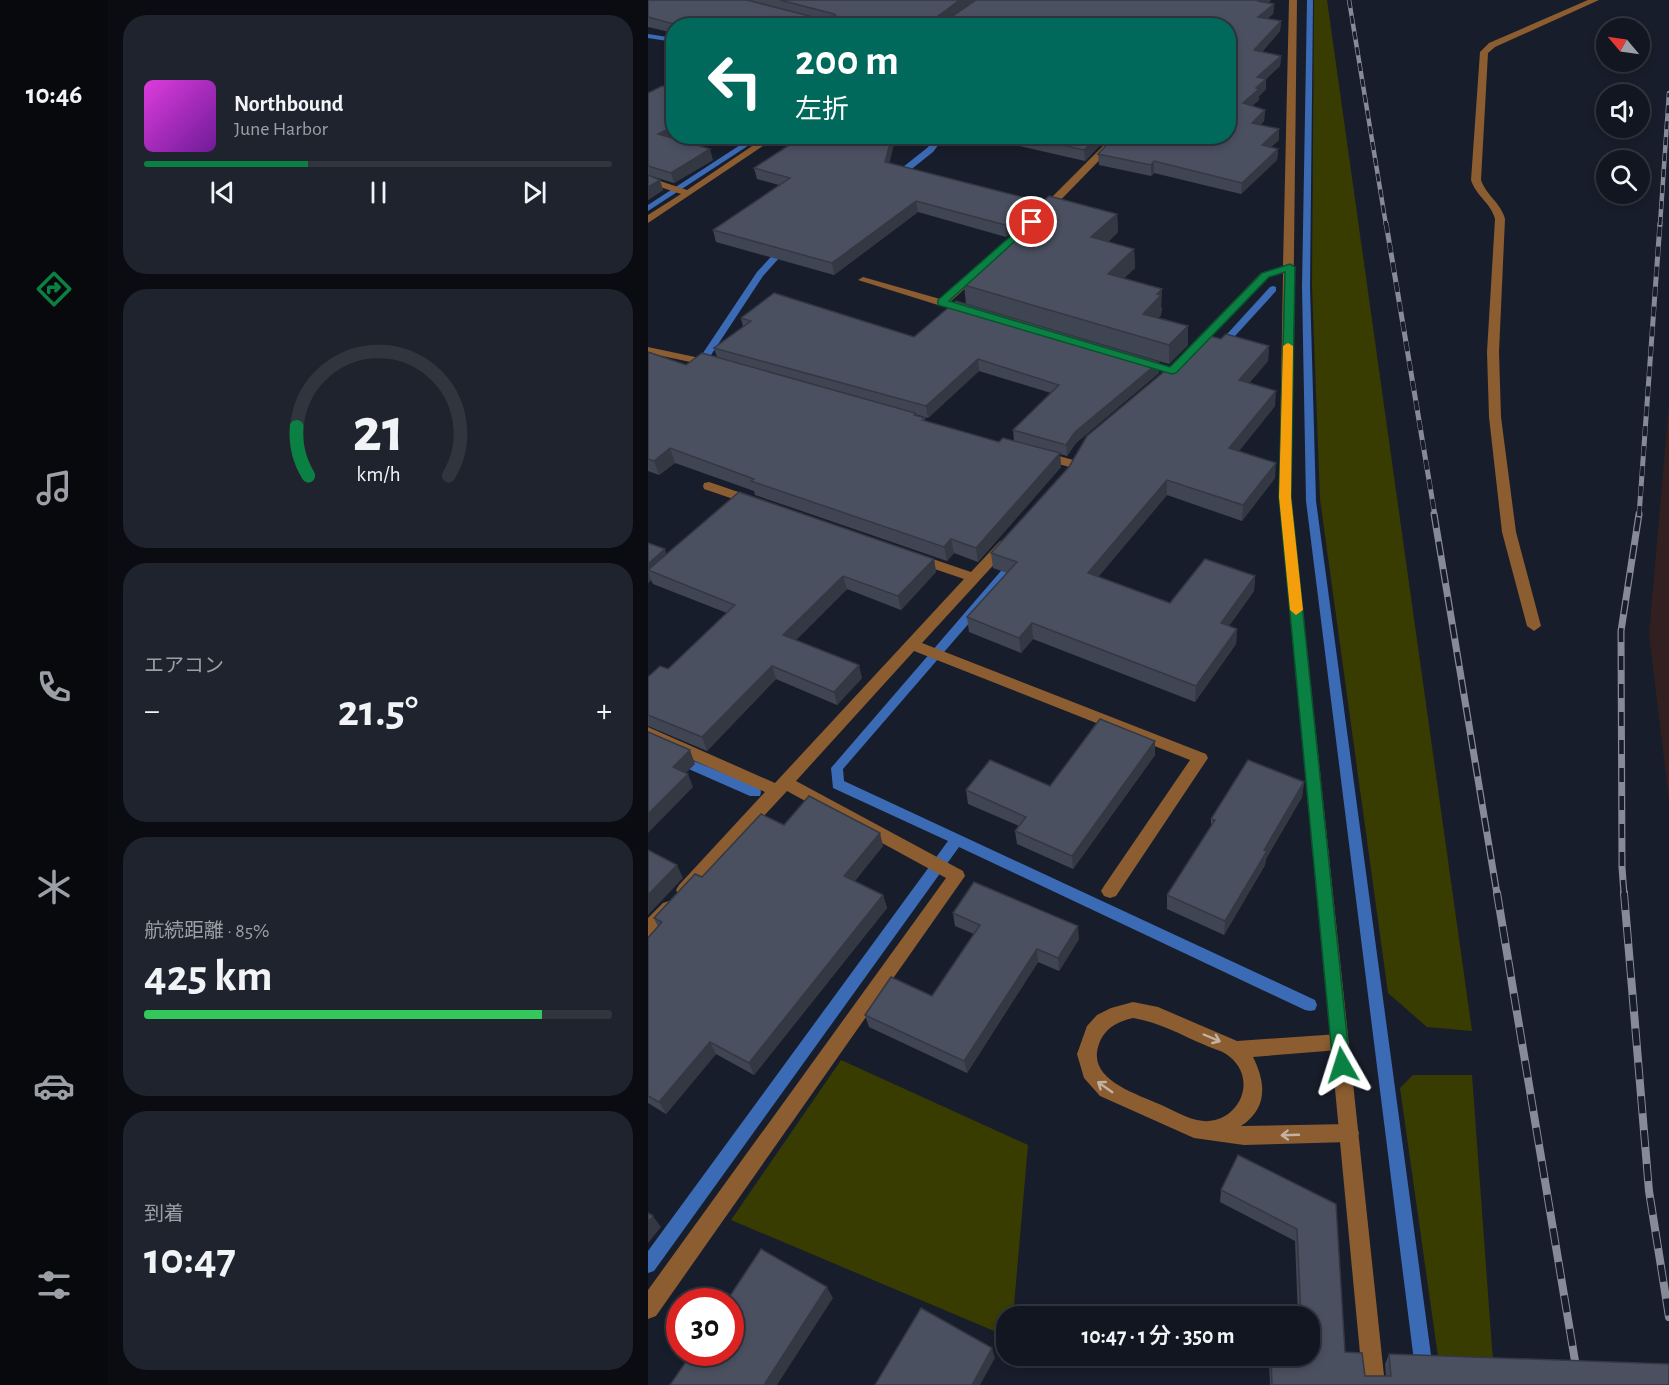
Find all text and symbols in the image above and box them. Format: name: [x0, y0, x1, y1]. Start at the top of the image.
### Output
north arrow: [1596, 18, 1650, 72]
map controls: [1596, 18, 1650, 204]
text: 200 m: [795, 40, 899, 82]
icon: left: [696, 42, 774, 120]
text: 10:46: [26, 81, 82, 108]
button: sound: [1596, 84, 1650, 138]
text: Northbound: [234, 93, 343, 115]
text: 左折: [795, 96, 849, 123]
text: June Harbor: [234, 119, 328, 139]
button: search: [1596, 150, 1650, 204]
icon: previous: [206, 176, 239, 209]
icon: pause: [362, 176, 395, 209]
icon: next: [518, 176, 551, 209]
pin: [1006, 196, 1057, 247]
icon: arrive: [1015, 205, 1048, 238]
icon: directions: [33, 268, 75, 310]
text: 21: [352, 400, 404, 462]
text: km/h: [356, 464, 400, 485]
icon: music: [33, 467, 75, 509]
text: エアコン: [144, 656, 224, 676]
icon: phone: [33, 666, 75, 708]
text: 21.5°: [338, 689, 418, 734]
text: −: [144, 695, 160, 728]
text: +: [596, 695, 612, 728]
icon: climate: [33, 866, 75, 908]
text: 航続距離 · 85%: [144, 921, 270, 941]
text: 425 km: [144, 954, 273, 999]
one-way arrow: [1203, 1033, 1221, 1044]
position arrow: [1310, 1033, 1374, 1097]
icon: car: [33, 1065, 75, 1107]
one-way arrow: [1098, 1081, 1114, 1093]
one-way arrow: [1281, 1129, 1301, 1140]
text: 到着: [144, 1204, 184, 1224]
text: 10:47: [144, 1237, 236, 1282]
icon: filters: [33, 1264, 75, 1306]
speed limit sign: 30: [666, 1288, 744, 1366]
text: 10:47 · 1 分 · 350 m: [1081, 1325, 1235, 1347]

